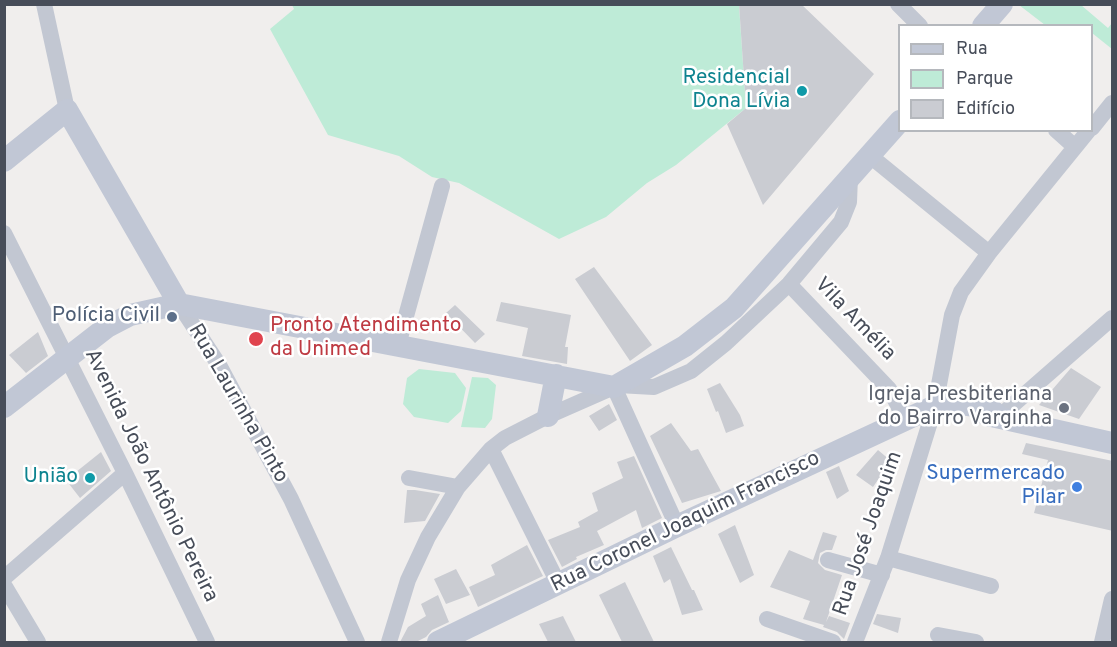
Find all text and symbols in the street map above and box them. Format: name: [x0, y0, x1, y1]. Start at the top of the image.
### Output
legend: [898, 24, 1093, 132]
text: Rua: [956, 38, 987, 61]
place label: Residencial Dona Lívia: [682, 66, 790, 116]
text: Parque: [956, 68, 1013, 91]
marker: Residencial Dona Lívia: [795, 84, 809, 98]
text: Edifício: [956, 98, 1015, 121]
street label: Vila Amélia: [808, 273, 900, 367]
place label: Polícia Civil: [52, 304, 160, 330]
marker: Polícia Civil: [165, 310, 179, 324]
place label: Pronto Atendimento da Unimed: [270, 314, 461, 364]
street label: Rua Laurinha Pinto: [181, 320, 293, 488]
marker: Pronto Atendimento da Unimed: [247, 330, 265, 348]
street label: Avenida João Antônio Pereira: [78, 345, 222, 607]
place label: Igreja Presbiteriana do Bairro Varginha: [868, 383, 1052, 433]
marker: Igreja Presbiteriana do Bairro Varginha: [1057, 401, 1071, 415]
street label: Rua Coronel Joaquim Francisco: [548, 447, 824, 599]
street label: Rua José Joaquim: [829, 449, 909, 619]
place label: Supermercado Pilar: [926, 462, 1065, 512]
place label: União: [24, 465, 78, 491]
marker: União: [83, 471, 97, 485]
marker: Supermercado Pilar: [1070, 480, 1084, 494]

